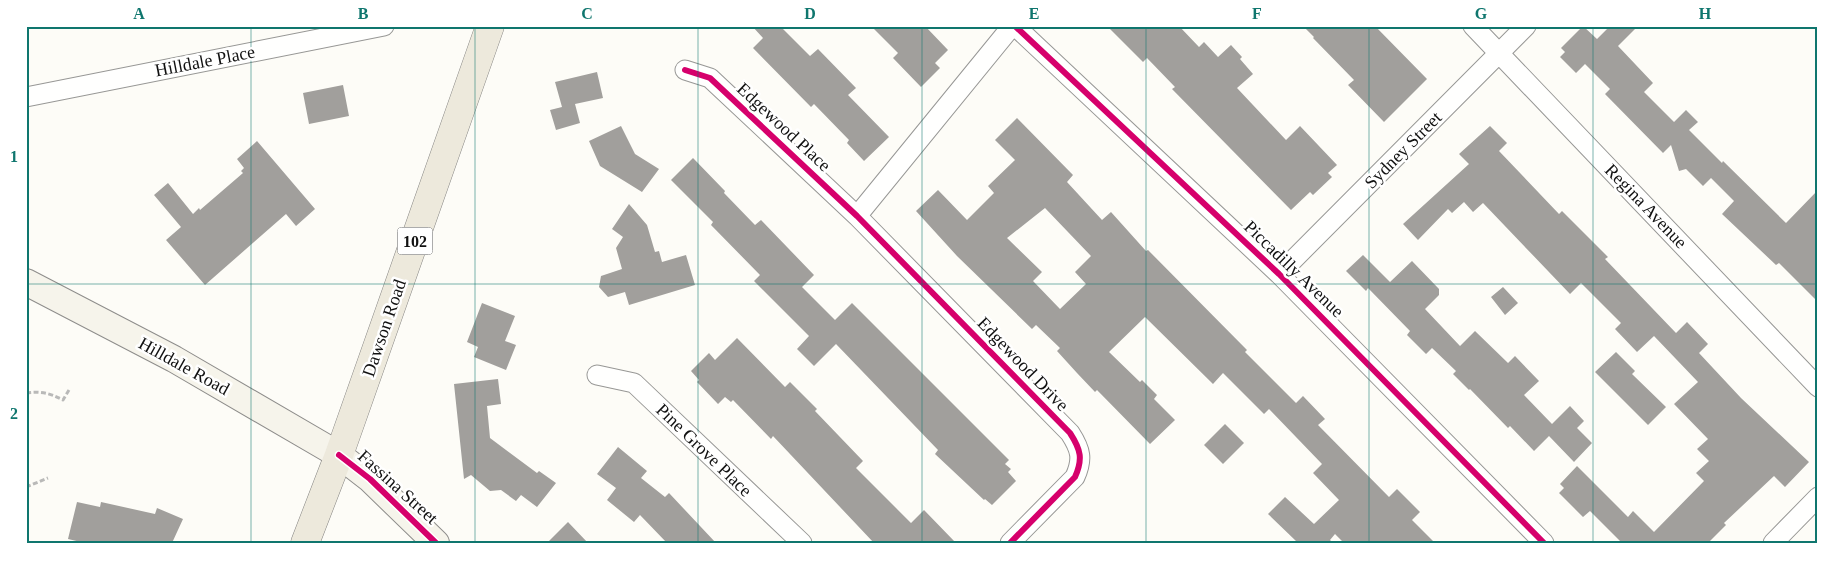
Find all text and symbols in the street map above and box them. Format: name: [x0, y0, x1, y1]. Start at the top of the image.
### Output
text: A: [133, 5, 145, 22]
text: B: [358, 5, 369, 22]
text: C: [581, 5, 593, 22]
text: D: [804, 5, 816, 22]
text: E: [1029, 5, 1039, 22]
text: F: [1252, 5, 1262, 22]
text: G: [1475, 5, 1488, 22]
text: H: [1699, 5, 1712, 22]
street label: Hilldale Place: [153, 42, 257, 80]
street label: Edgewood Place: [733, 79, 835, 175]
street label: Sydney Street: [1360, 107, 1446, 193]
text: 1: [10, 148, 18, 165]
street label: Regina Avenue: [1601, 160, 1691, 252]
street label: Piccadilly Avenue: [1240, 217, 1348, 321]
road number: 102: [398, 228, 432, 255]
street label: Dawson Road: [358, 277, 410, 379]
street label: Edgewood Drive: [973, 313, 1073, 415]
street label: Hilldale Road: [135, 333, 233, 399]
street label: Pine Grove Place: [652, 399, 756, 501]
text: 2: [10, 405, 18, 422]
street label: Fassina Street: [354, 446, 442, 528]

